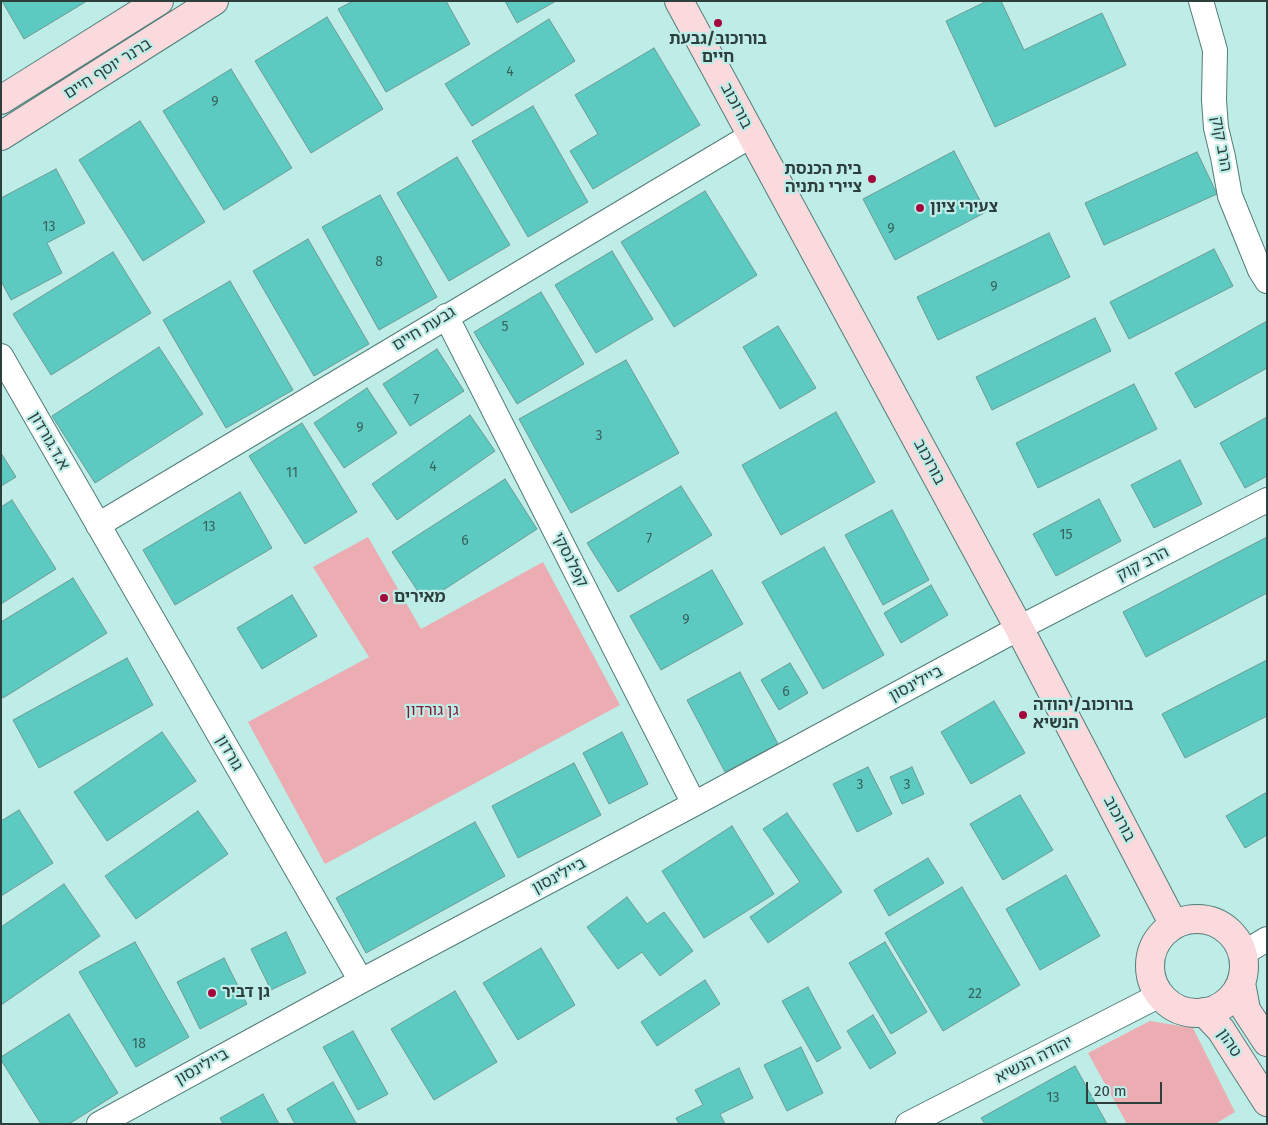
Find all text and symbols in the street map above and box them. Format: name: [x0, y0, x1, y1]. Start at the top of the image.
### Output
marker: בורוכוב/גבעת חיים: [712, 17, 724, 29]
place label: בורוכוב/גבעת חיים: [669, 30, 767, 68]
street label: ברנר יוסף חיים: [61, 34, 155, 104]
house number: 4: [506, 64, 514, 80]
street label: בורוכוב: [716, 80, 756, 132]
house number: 9: [211, 94, 219, 110]
street label: הרב קוק: [1207, 115, 1235, 173]
place label: בית הכנסת ציירי נתניה: [784, 160, 862, 198]
marker: בית הכנסת ציירי נתניה: [866, 173, 878, 185]
place label: צעירי ציון: [930, 198, 998, 218]
marker: צעירי ציון: [914, 202, 926, 214]
house number: 13: [42, 219, 56, 235]
house number: 9: [887, 221, 895, 237]
house number: 8: [375, 254, 383, 270]
house number: 9: [990, 279, 998, 295]
street label: גבעת חיים: [389, 303, 459, 355]
house number: 5: [501, 319, 509, 335]
house number: 7: [413, 392, 419, 408]
street label: א.ד.גורדון: [25, 408, 73, 474]
house number: 9: [356, 420, 364, 436]
house number: 3: [596, 428, 602, 444]
street label: בורוכוב: [909, 436, 949, 488]
house number: 4: [429, 459, 437, 475]
house number: 11: [286, 465, 298, 481]
house number: 13: [202, 519, 216, 535]
house number: 15: [1059, 527, 1073, 543]
street label: קפלנסקי: [548, 529, 592, 591]
house number: 7: [646, 531, 652, 547]
house number: 6: [461, 533, 469, 549]
street label: הרב קוק: [1114, 543, 1172, 585]
place label: מאירים: [394, 588, 445, 608]
marker: מאירים: [378, 592, 390, 604]
house number: 9: [682, 612, 690, 628]
street label: ביילינסון: [886, 662, 946, 706]
house number: 6: [782, 684, 790, 700]
place label: בורוכוב/יהודה הנשיא: [1033, 696, 1133, 734]
park label: גן גורדון: [405, 701, 459, 721]
marker: בורוכוב/יהודה הנשיא: [1017, 709, 1029, 721]
street label: גורדון: [211, 732, 247, 774]
house number: 3: [857, 777, 863, 793]
house number: 3: [904, 777, 910, 793]
street label: בורוכוב: [1099, 793, 1139, 845]
street label: ביילינסון: [529, 854, 589, 898]
place label: גן דביר: [222, 983, 270, 1003]
house number: 22: [968, 986, 982, 1002]
marker: גן דביר: [206, 987, 218, 999]
street label: טהון: [1213, 1025, 1245, 1061]
street label: יהודה הנשיא: [992, 1032, 1076, 1088]
house number: 18: [132, 1036, 146, 1052]
street label: ביילינסון: [172, 1045, 232, 1089]
scale bar: [1088, 1072, 1164, 1104]
text: 20 m: [1094, 1082, 1127, 1100]
house number: 13: [1046, 1090, 1060, 1106]

